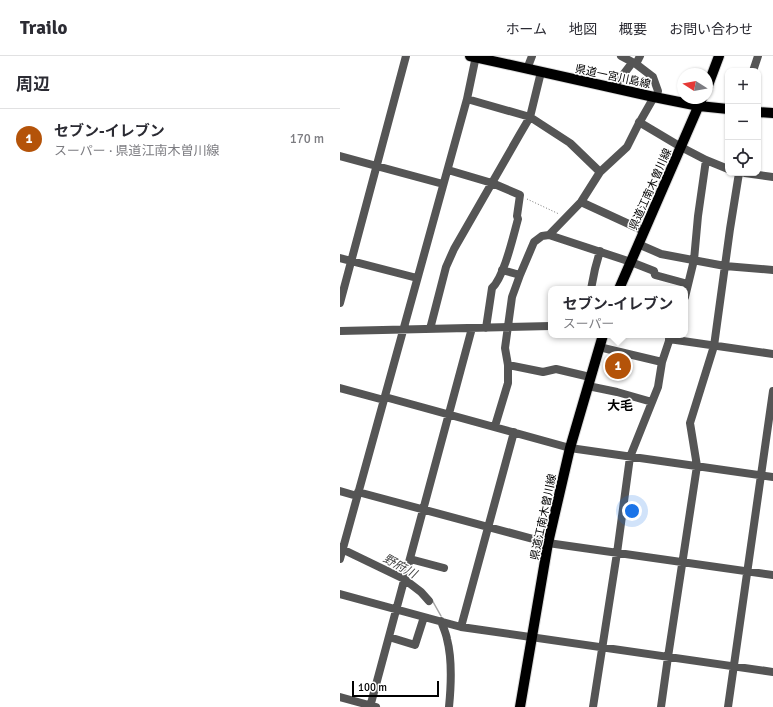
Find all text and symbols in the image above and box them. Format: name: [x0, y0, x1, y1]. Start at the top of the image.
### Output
text: Trailo: [20, 16, 67, 40]
text: ホーム: [505, 21, 547, 38]
text: 地図: [569, 21, 597, 38]
text: 概要: [619, 21, 647, 38]
text: お問い合わせ: [669, 21, 753, 38]
street label: 県道一宮川島線: [574, 62, 652, 91]
north arrow: [677, 68, 713, 104]
map controls: [725, 68, 761, 176]
button: +: [725, 68, 761, 104]
text: 周辺: [16, 74, 50, 95]
button: −: [725, 104, 761, 140]
text: セブン-イレブン: [54, 122, 165, 140]
text: 1: [25, 131, 33, 147]
text: 170 m: [290, 131, 324, 147]
button: locate: [725, 140, 761, 176]
text: スーパー · 県道江南木曽川線: [54, 143, 220, 159]
street label: 県道江南木曽川線: [627, 146, 674, 232]
popup: [548, 286, 688, 338]
text: セブン-イレブン: [563, 295, 673, 313]
text: スーパー: [563, 316, 615, 332]
pin: 1: [605, 351, 631, 381]
district label: 大毛: [607, 398, 633, 414]
street label: 県道江南木曽川線: [528, 473, 559, 561]
your location: [622, 501, 642, 521]
water label: 野府川: [380, 551, 421, 583]
scale bar: [352, 679, 439, 698]
text: 100 m: [358, 681, 387, 694]

